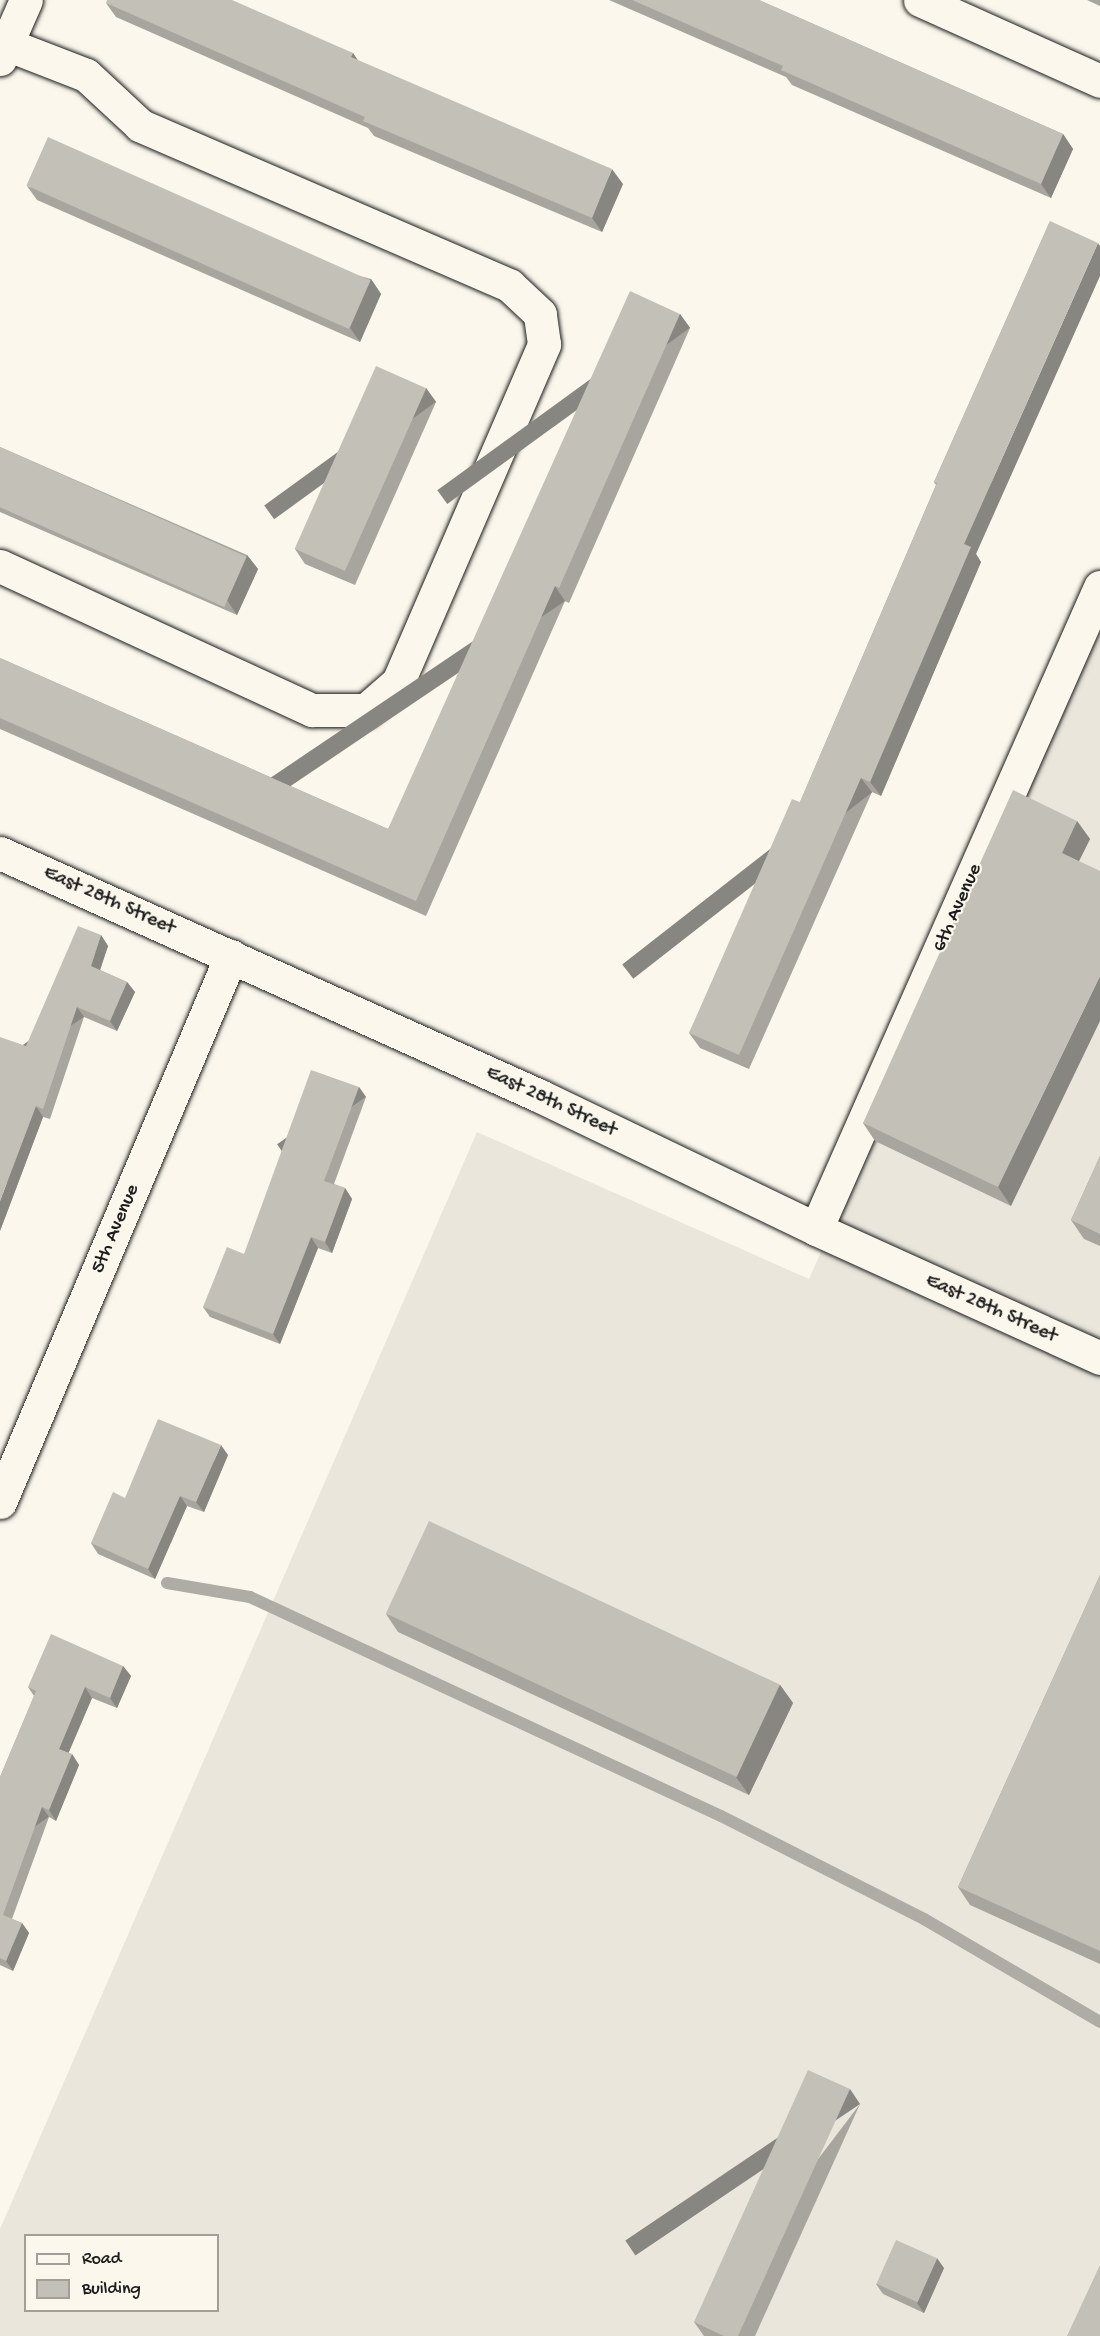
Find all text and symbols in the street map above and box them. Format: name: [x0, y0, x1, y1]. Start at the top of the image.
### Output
street label: 6th Avenue: [928, 860, 988, 956]
street label: East 28th Street: [39, 861, 179, 941]
street label: East 28th Street: [482, 1061, 620, 1143]
street label: 5th Avenue: [87, 1181, 145, 1277]
street label: East 28th Street: [921, 1269, 1061, 1349]
legend: [24, 2234, 219, 2312]
text: Road: [82, 2249, 121, 2270]
text: Building: [82, 2279, 141, 2300]

